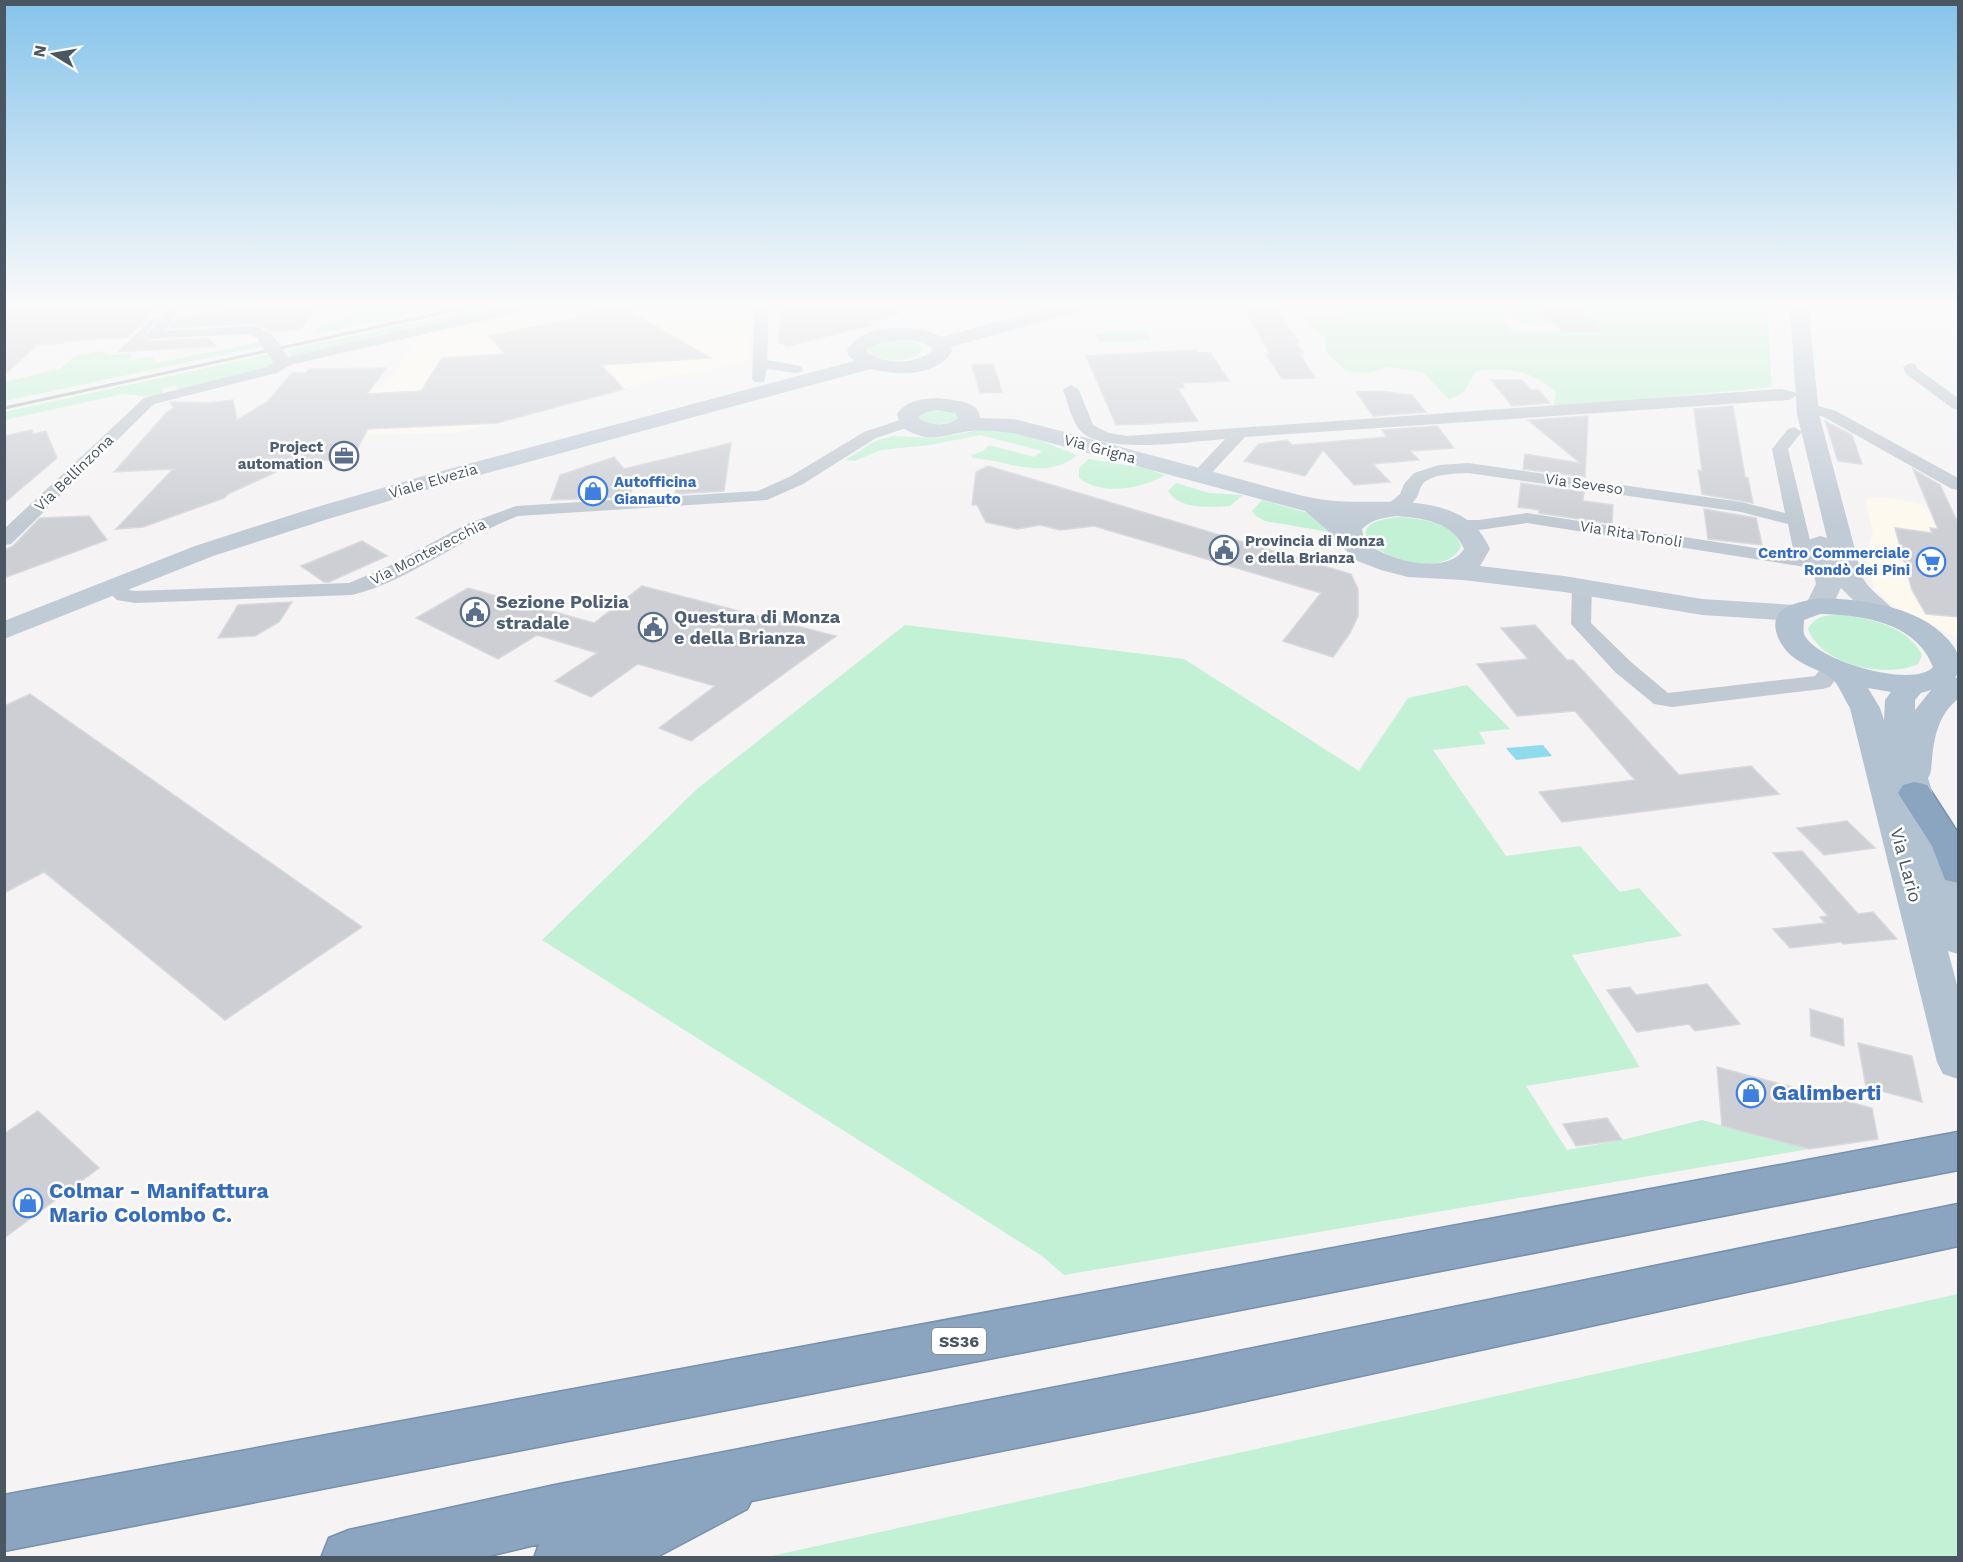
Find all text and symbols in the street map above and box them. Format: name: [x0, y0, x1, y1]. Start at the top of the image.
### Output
north arrow: [24, 24, 84, 84]
text: N: [29, 44, 50, 59]
street label: Via Bellinzona: [31, 431, 117, 515]
street label: Via Grigna: [1062, 431, 1138, 467]
place label: Project automation: [238, 438, 323, 473]
office icon: Project automation: [328, 440, 360, 472]
street label: Viale Elvezia: [387, 460, 480, 502]
street label: Via Seveso: [1544, 470, 1624, 498]
place label: Autofficina Gianauto: [614, 473, 697, 508]
shop icon: Autofficina Gianauto: [577, 475, 609, 507]
street label: Via Montevecchia: [367, 515, 489, 589]
street label: Via Rita Tonoli: [1579, 517, 1683, 551]
place label: Provincia di Monza e della Brianza: [1245, 532, 1385, 567]
public building icon: Provincia di Monza e della Brianza: [1208, 534, 1240, 566]
place label: Centro Commerciale Rondò dei Pini: [1758, 544, 1910, 579]
supermarket icon: Centro Commerciale Rondò dei Pini: [1915, 546, 1947, 578]
place label: Sezione Polizia stradale: [496, 591, 629, 633]
public building icon: Sezione Polizia stradale: [459, 596, 491, 628]
place label: Questura di Monza e della Brianza: [674, 606, 841, 648]
public building icon: Questura di Monza e della Brianza: [637, 611, 669, 643]
street label: Via Lario: [1886, 825, 1926, 904]
shop icon: Galimberti: [1735, 1077, 1767, 1109]
place label: Galimberti: [1772, 1080, 1881, 1105]
place label: Colmar - Manifattura Mario Colombo C.: [49, 1178, 270, 1227]
shop icon: Colmar - Manifattura Mario Colombo C.: [12, 1187, 44, 1219]
road number: SS36: [932, 1328, 986, 1354]

